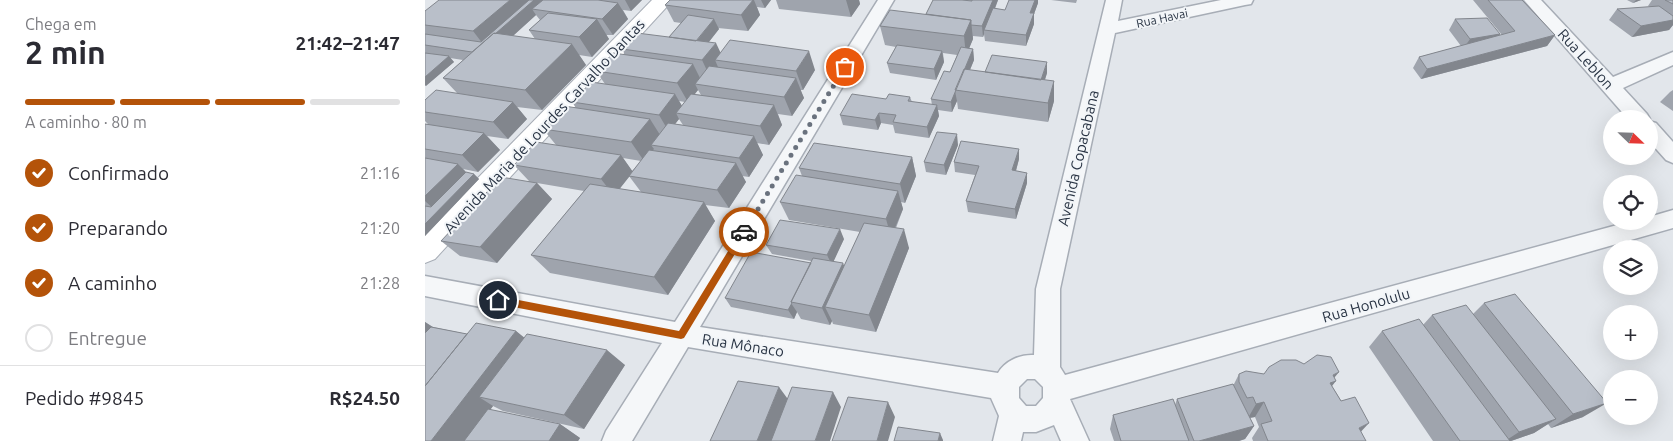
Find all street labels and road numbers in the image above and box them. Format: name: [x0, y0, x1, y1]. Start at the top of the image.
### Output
street label: Rua Havai: [1135, 6, 1189, 30]
street label: Avenida Maria de Lourdes Carvalho Dantas: [440, 16, 648, 236]
street label: Rua Leblon: [1555, 25, 1617, 93]
street label: Avenida Copacabana: [1054, 88, 1102, 228]
street label: Rua Honolulu: [1320, 284, 1412, 326]
street label: Rua Mônaco: [701, 330, 785, 360]

